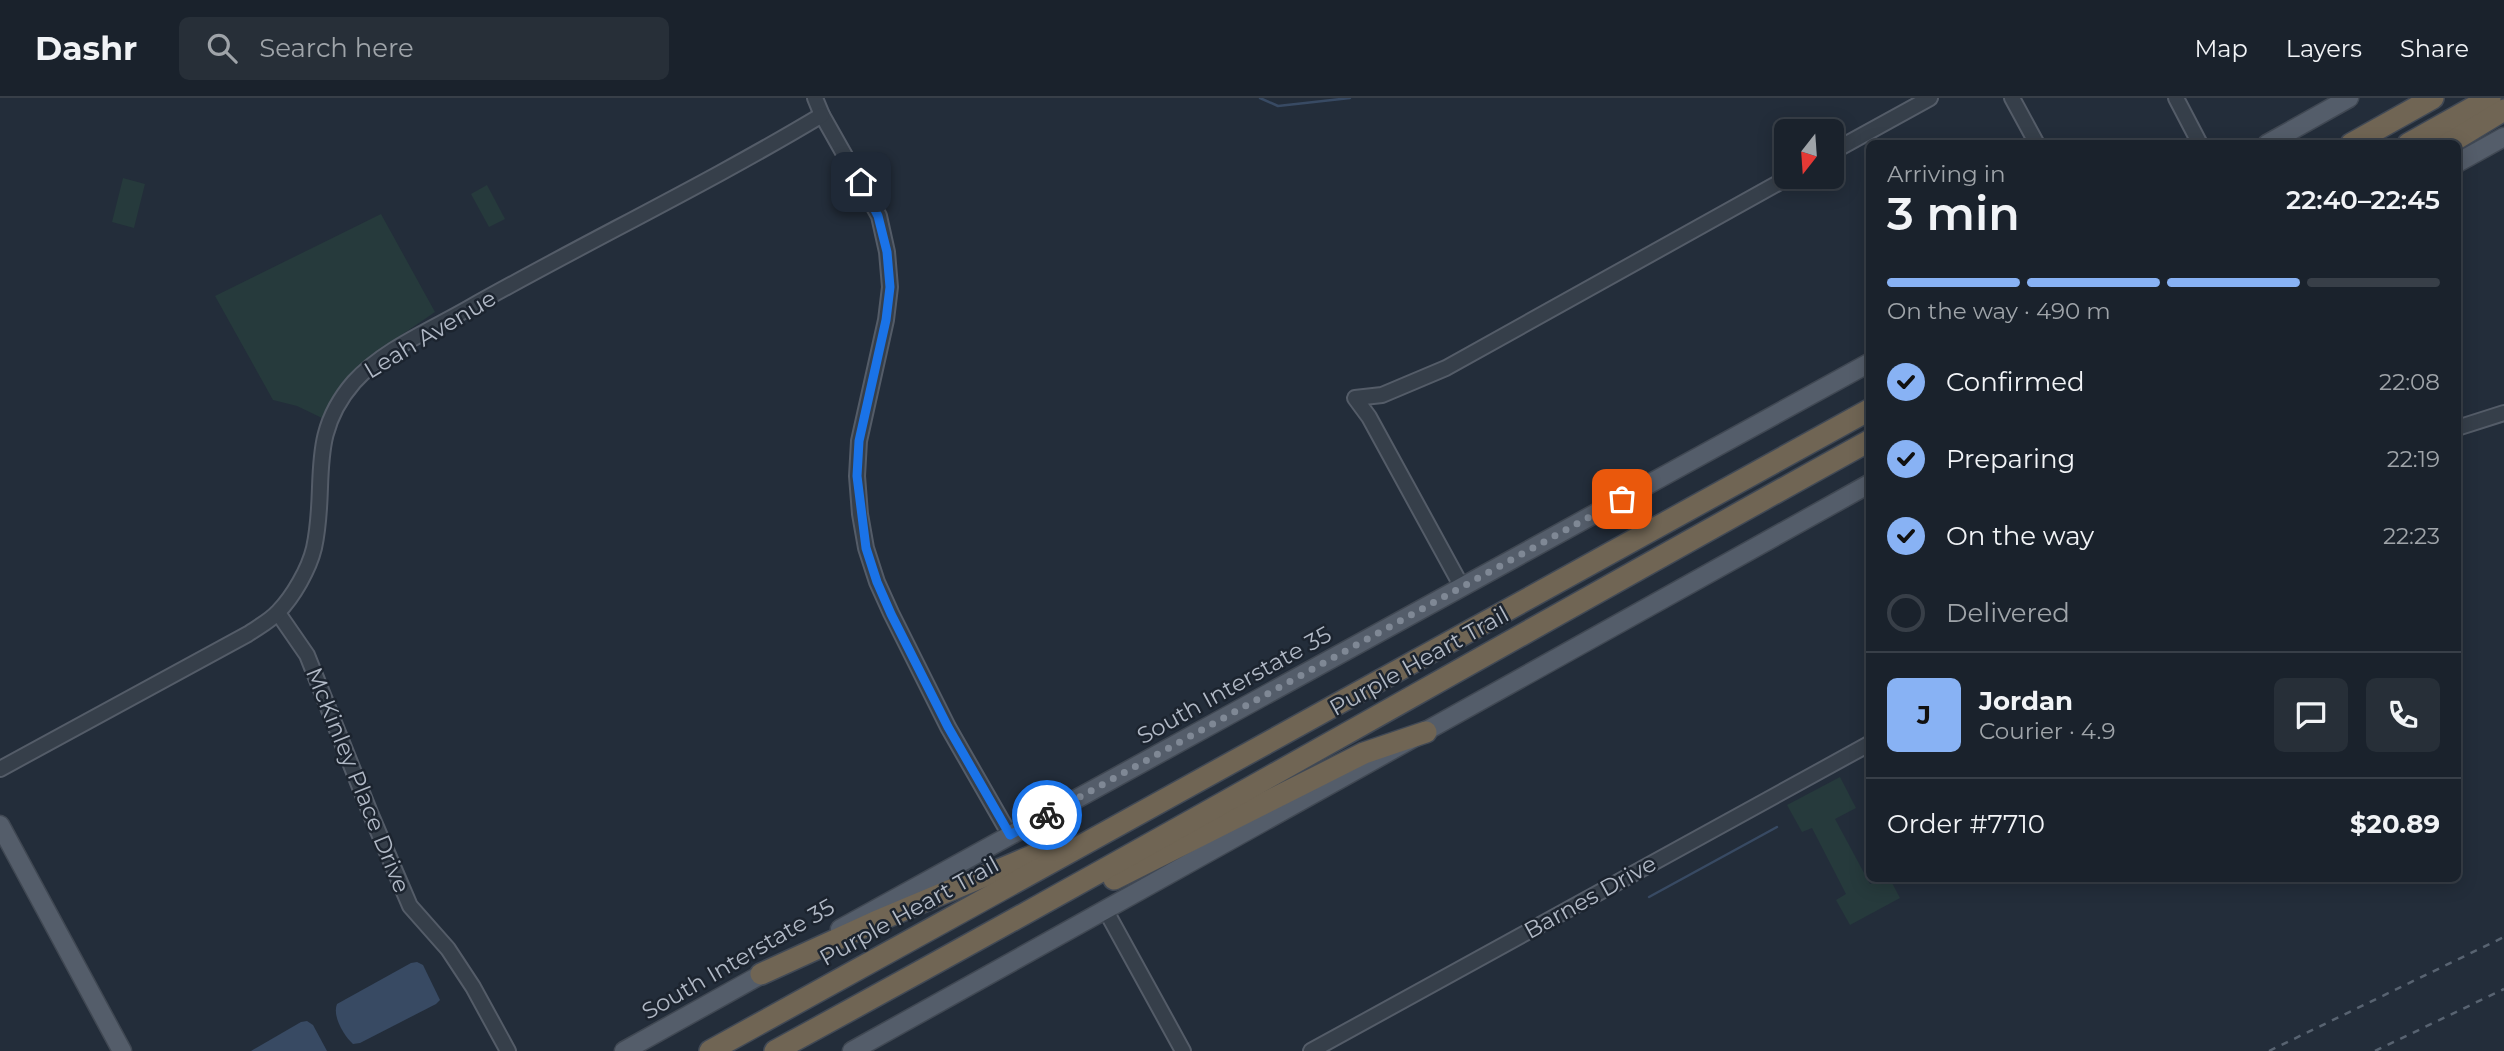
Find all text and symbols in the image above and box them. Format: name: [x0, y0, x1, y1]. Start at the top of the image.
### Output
search box: [179, 17, 669, 80]
text: Dashr: [35, 28, 137, 68]
icon: search: [203, 29, 241, 67]
text: Search here: [259, 32, 414, 64]
text: Map: [2194, 34, 2248, 63]
text: Layers: [2286, 34, 2362, 63]
text: Share: [2400, 34, 2469, 63]
north arrow: [1774, 119, 1844, 189]
map controls: [1774, 119, 1844, 189]
pin: [831, 152, 891, 212]
text: Arriving in: [1887, 160, 2006, 188]
icon: home: [842, 163, 880, 201]
text: 22:40–22:45: [2286, 184, 2440, 216]
text: 3 min: [1887, 185, 2020, 242]
street label: Leah Avenue: [359, 284, 501, 384]
text: On the way · 490 m: [1887, 297, 2111, 325]
icon: check: [1887, 363, 1925, 401]
text: Confirmed: [1946, 366, 2085, 398]
text: 22:08: [2379, 368, 2440, 396]
icon: check: [1887, 440, 1925, 478]
text: Preparing: [1946, 443, 2075, 475]
text: 22:19: [2387, 445, 2440, 473]
pin: [1592, 469, 1652, 529]
icon: bag: [1603, 480, 1641, 518]
icon: check: [1887, 517, 1925, 555]
text: On the way: [1946, 520, 2094, 552]
text: 22:23: [2383, 522, 2440, 550]
text: Delivered: [1946, 597, 2070, 629]
street label: Purple Heart Trail: [1324, 600, 1514, 722]
street label: South Interstate 35: [1132, 620, 1336, 750]
street label: McKinley Place Drive: [300, 663, 416, 897]
button: chat: [2274, 678, 2348, 752]
button: phone: [2366, 678, 2440, 752]
text: Jordan: [1979, 685, 2073, 717]
text: J: [1917, 699, 1931, 731]
text: Courier · 4.9: [1979, 717, 2115, 745]
courier: [1012, 780, 1082, 850]
icon: bike: [1028, 796, 1066, 834]
text: Order #7710: [1887, 808, 2045, 840]
text: $20.89: [2350, 808, 2440, 840]
street label: Barnes Drive: [1519, 849, 1661, 945]
street label: Purple Heart Trail: [814, 850, 1004, 972]
street label: South Interstate 35: [637, 892, 839, 1026]

